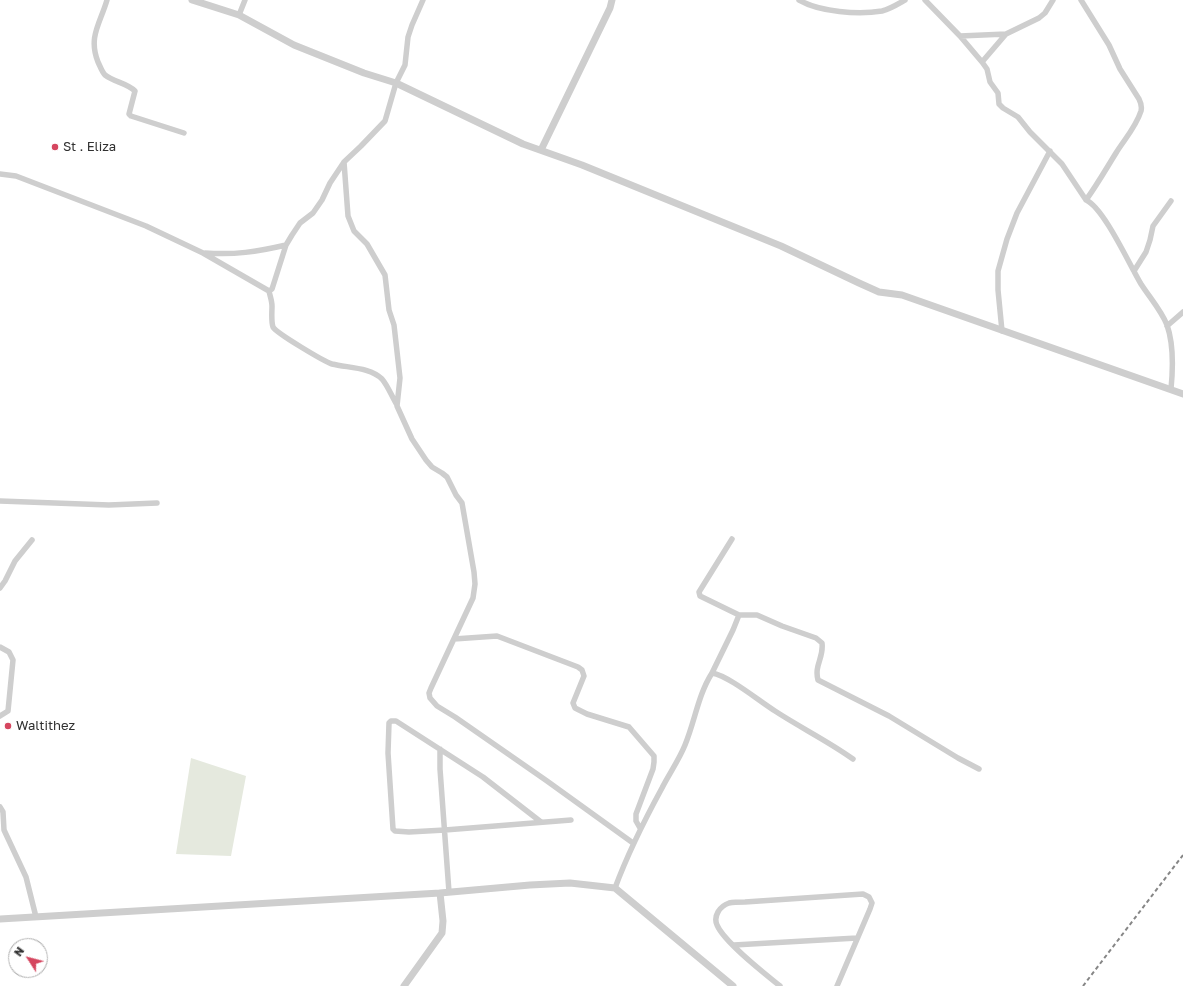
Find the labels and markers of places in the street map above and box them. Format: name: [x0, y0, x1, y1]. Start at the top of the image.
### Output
place label: St . Eliza: [63, 139, 116, 155]
marker: St . Eliza: [50, 142, 60, 152]
place label: Waltithez: [16, 718, 75, 734]
marker: Waltithez: [3, 721, 13, 731]

